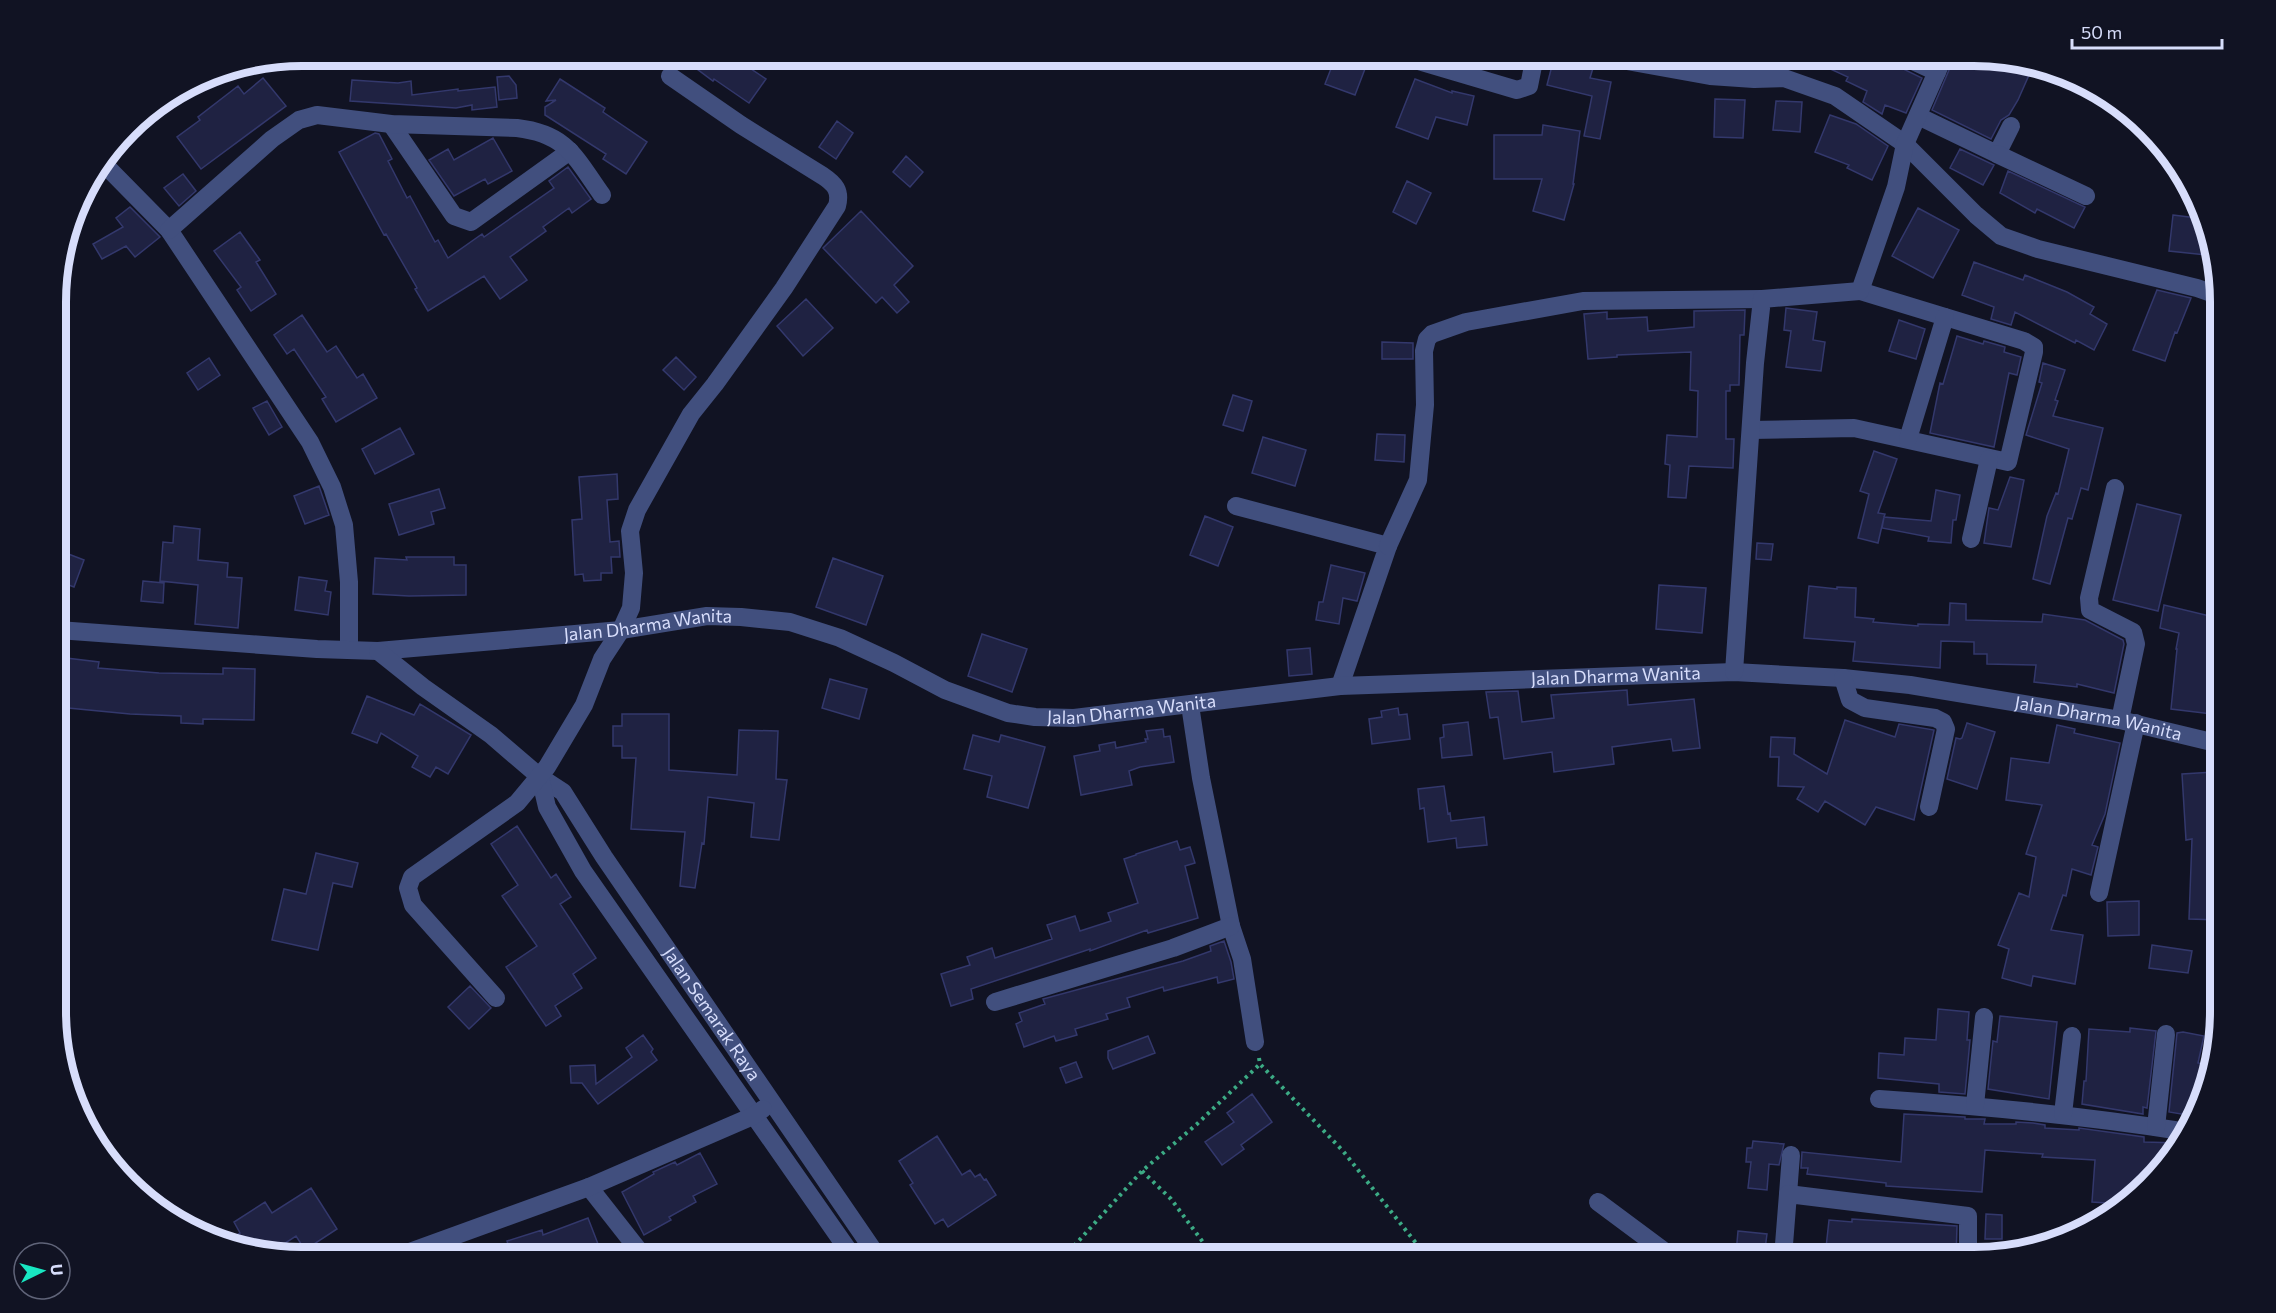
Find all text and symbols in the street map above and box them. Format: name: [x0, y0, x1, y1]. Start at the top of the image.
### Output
scale bar: [2072, 12, 2222, 50]
text: 50 m: [2081, 21, 2122, 43]
street label: Jalan Dharma Wanita: [563, 604, 733, 645]
street label: Jalan Dharma Wanita: [1530, 661, 1701, 689]
street label: Jalan Dharma Wanita: [1047, 689, 1217, 728]
street label: Jalan Dharma Wanita: [2013, 691, 2184, 744]
street label: Jalan Semarak Raya: [659, 942, 766, 1084]
north arrow: [12, 1241, 72, 1301]
text: U: [47, 1263, 67, 1276]

